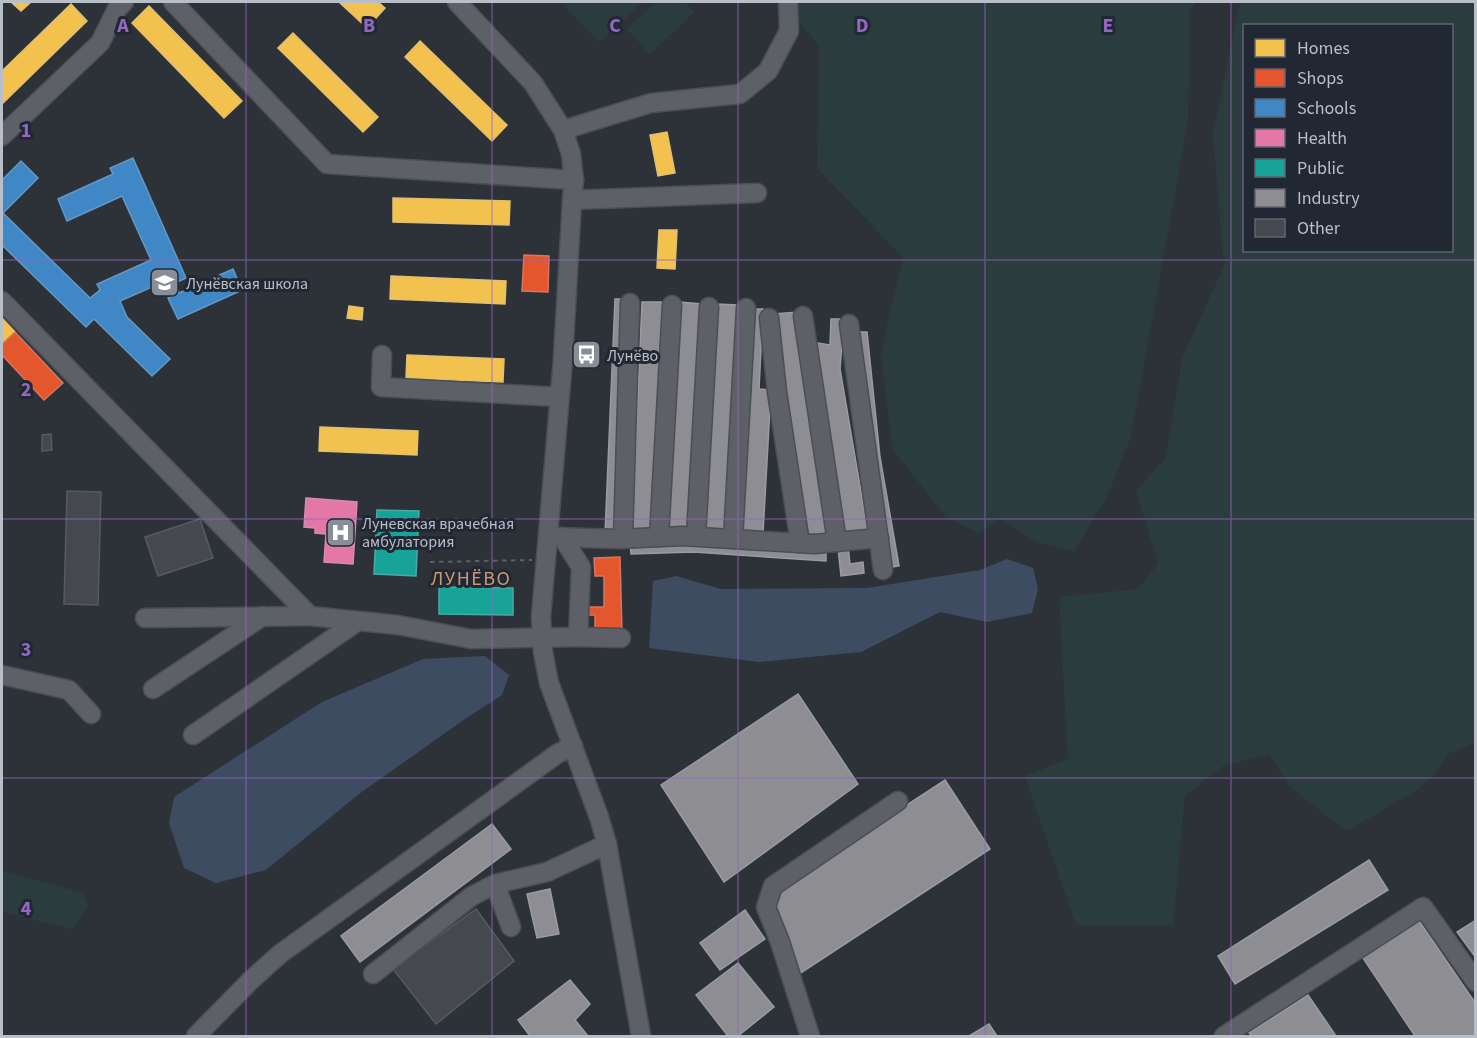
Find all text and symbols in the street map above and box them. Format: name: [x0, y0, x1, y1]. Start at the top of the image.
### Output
text: A: [116, 12, 129, 40]
text: B: [363, 12, 375, 40]
text: C: [609, 12, 621, 40]
text: D: [856, 12, 868, 40]
text: E: [1103, 12, 1113, 40]
legend: [1243, 24, 1453, 252]
text: Homes: [1297, 36, 1350, 61]
text: Shops: [1297, 66, 1344, 91]
text: Schools: [1297, 96, 1356, 121]
text: 1: [21, 117, 31, 145]
text: Health: [1297, 126, 1347, 151]
text: Public: [1297, 156, 1344, 181]
text: Industry: [1297, 186, 1360, 211]
text: Other: [1297, 216, 1341, 241]
school or university icon: Лунёвская школа: [149, 267, 181, 299]
place label: Лунёвская школа: [186, 273, 308, 295]
bus stop icon: Лунёво: [570, 339, 602, 371]
place label: Лунёво: [607, 345, 658, 367]
text: 2: [21, 376, 31, 404]
place label: Луневская врачебная амбулатория: [362, 513, 514, 553]
hospital icon: Луневская врачебная амбулатория: [325, 516, 357, 548]
district label: ЛУНЁВО: [431, 565, 511, 593]
text: 3: [21, 636, 31, 664]
text: 4: [21, 895, 32, 923]

